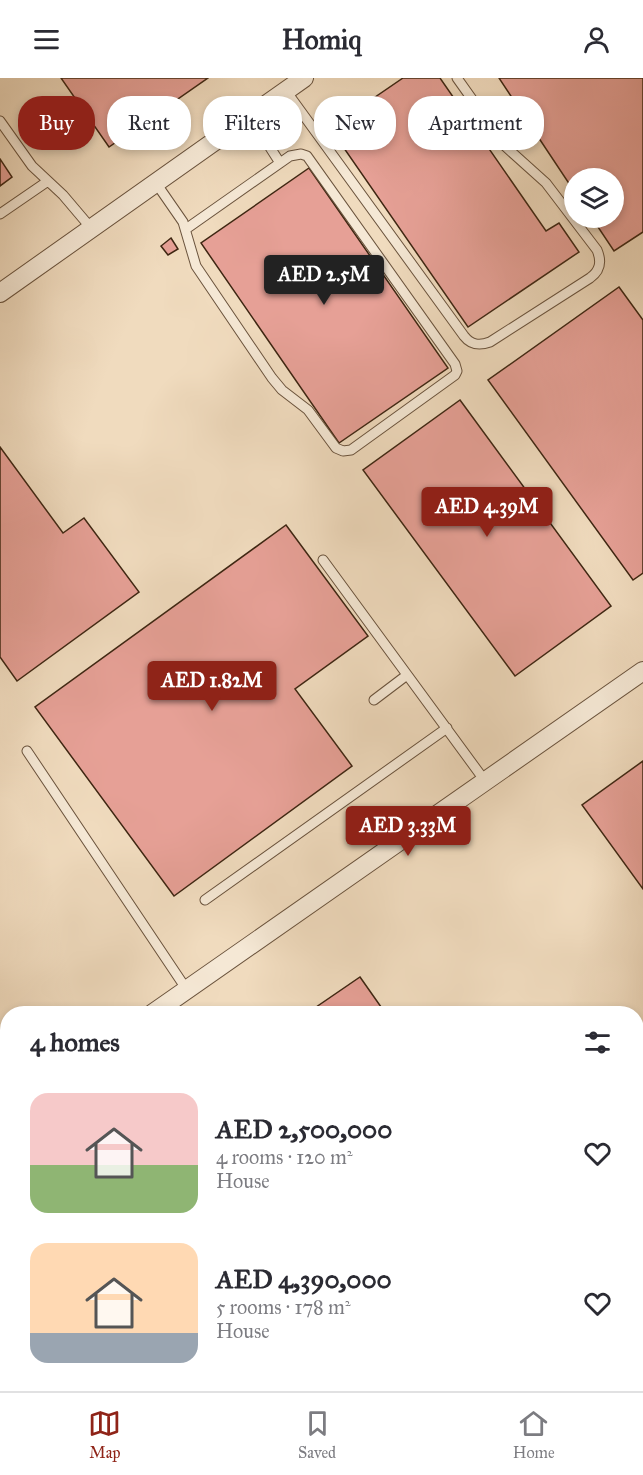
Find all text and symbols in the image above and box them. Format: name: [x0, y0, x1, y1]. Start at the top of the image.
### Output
icon: menu: [30, 23, 63, 56]
text: Homiq: [282, 23, 361, 56]
icon: person: [580, 23, 613, 56]
chip: Buy: [18, 96, 95, 150]
chip: Rent: [107, 96, 191, 150]
chip: Filters: [203, 96, 302, 150]
chip: New: [314, 96, 396, 150]
chip: Apartment: [408, 96, 544, 150]
map controls: [564, 168, 624, 228]
button: layers: [564, 168, 624, 228]
pin: AED 2.5M: [262, 255, 386, 306]
text: AED 2.5M: [278, 262, 370, 286]
pin: AED 4.39M: [418, 487, 556, 538]
text: AED 4.39M: [436, 494, 539, 518]
pin: AED 1.82M: [143, 661, 281, 712]
text: AED 1.82M: [161, 668, 263, 692]
pin: AED 3.33M: [339, 806, 477, 857]
text: AED 3.33M: [360, 813, 456, 837]
text: 4 homes: [30, 1026, 120, 1058]
icon: filters: [581, 1026, 614, 1059]
text: AED 2,500,000: [216, 1113, 392, 1145]
icon: home: [78, 1117, 150, 1189]
icon: heart: [581, 1137, 614, 1170]
text: 4 rooms · 120 m²: [216, 1145, 353, 1169]
text: House: [216, 1169, 270, 1193]
text: AED 4,390,000: [216, 1263, 392, 1295]
icon: home: [78, 1267, 150, 1339]
icon: heart: [581, 1287, 614, 1320]
text: 5 rooms · 178 m²: [216, 1295, 351, 1319]
text: House: [216, 1319, 270, 1343]
tab: Map: [88, 1407, 121, 1462]
tab: Saved: [298, 1407, 336, 1462]
tab: Home: [513, 1407, 555, 1462]

